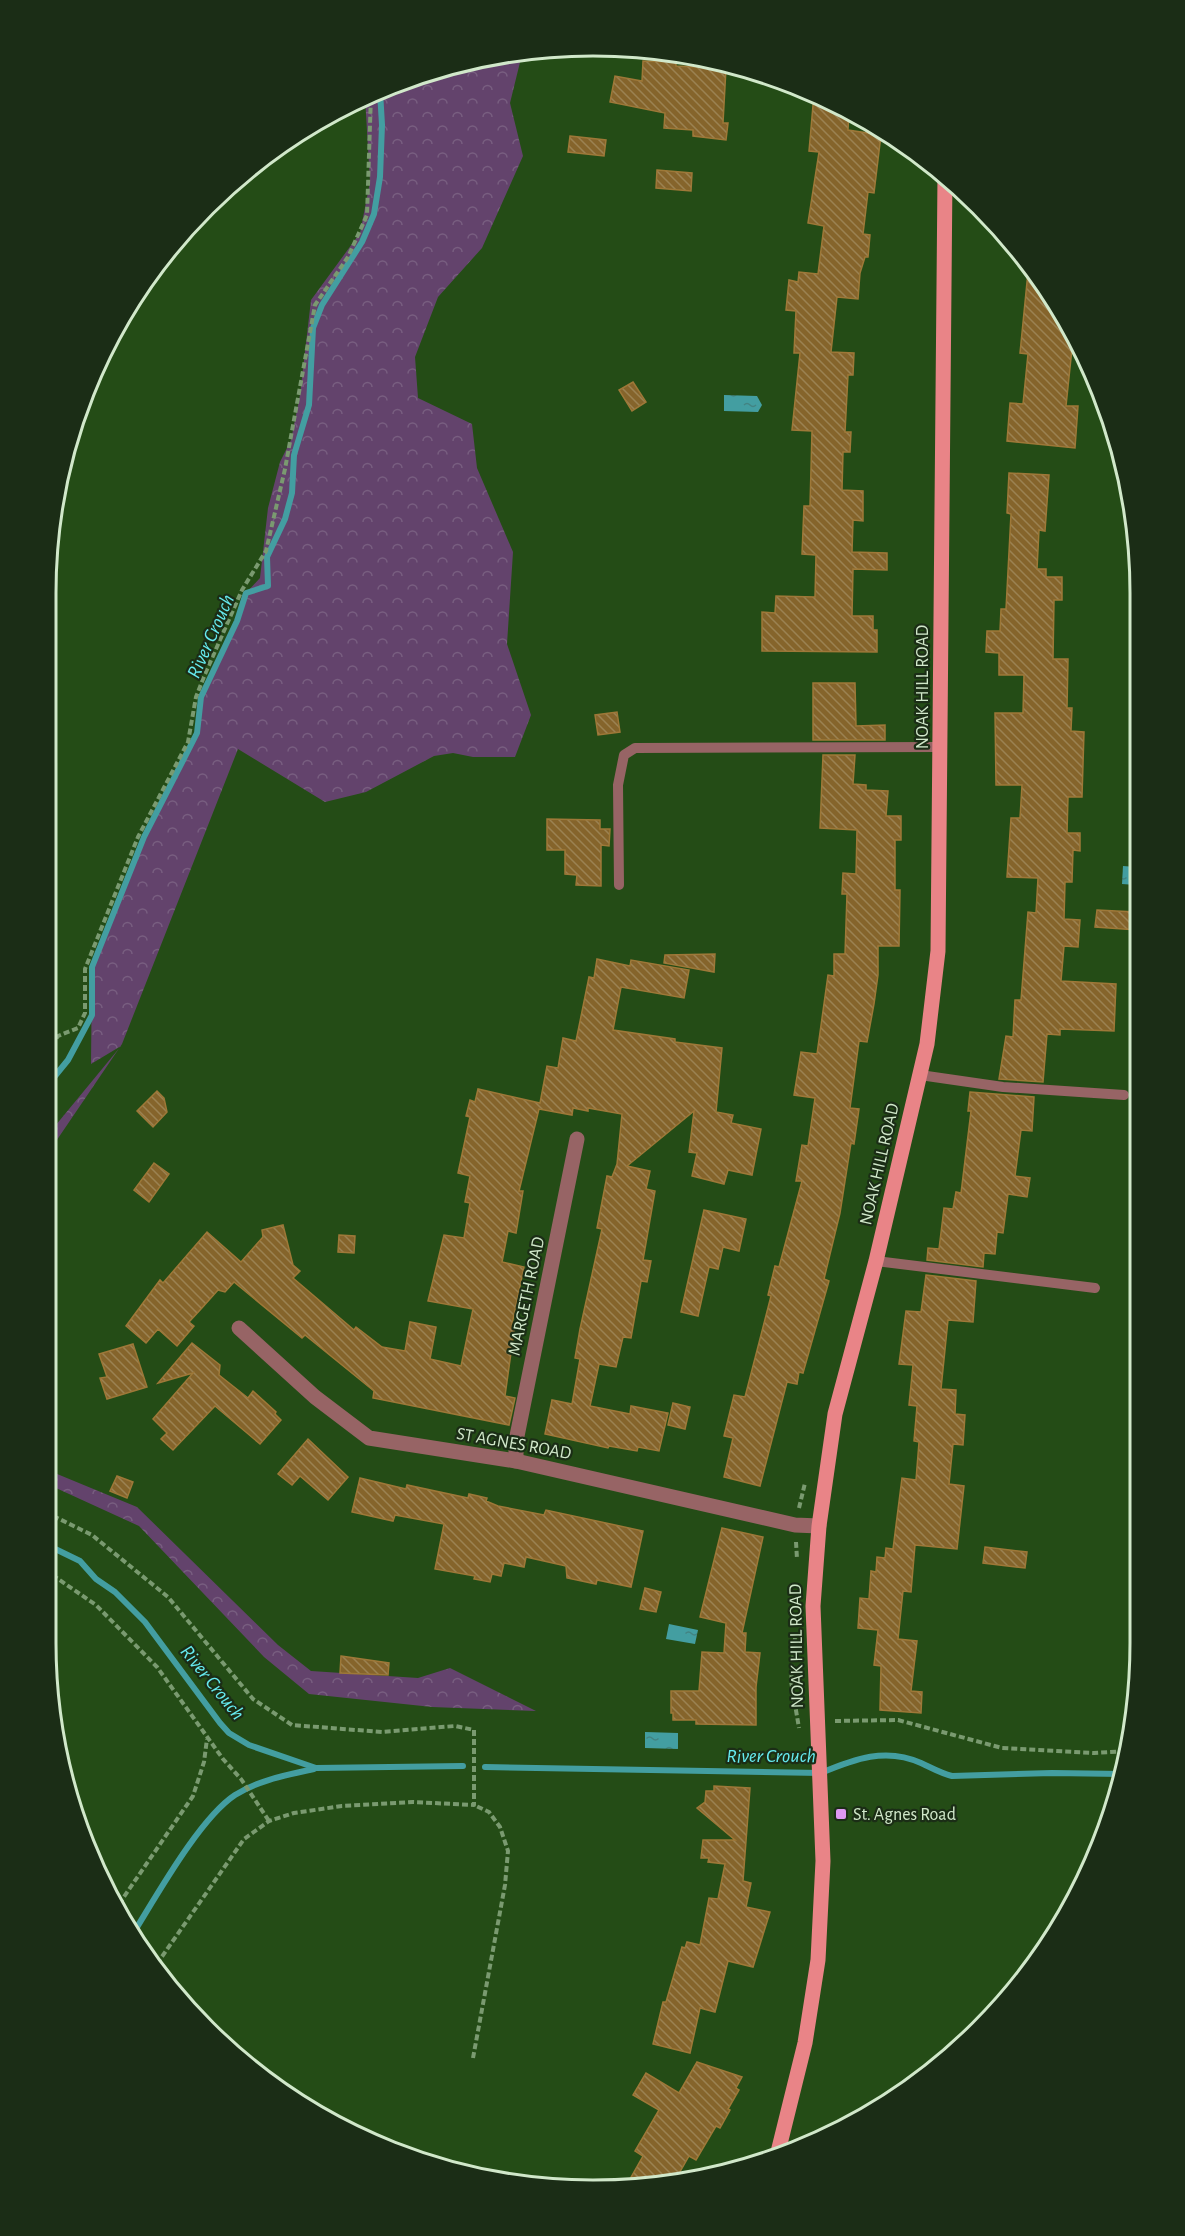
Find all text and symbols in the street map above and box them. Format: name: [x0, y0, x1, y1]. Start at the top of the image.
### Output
water label: River Crouch: [184, 591, 238, 681]
street label: NOAK HILL ROAD: [914, 625, 932, 749]
street label: NOAK HILL ROAD: [857, 1102, 903, 1227]
street label: MARGETH ROAD: [506, 1235, 548, 1357]
street label: ST AGNES ROAD: [455, 1425, 573, 1463]
street label: NOAK HILL ROAD: [787, 1584, 807, 1708]
water label: River Crouch: [176, 1642, 248, 1724]
water label: River Crouch: [726, 1746, 816, 1766]
place label: St. Agnes Road: [853, 1806, 956, 1824]
marker: St. Agnes Road: [834, 1807, 848, 1821]

